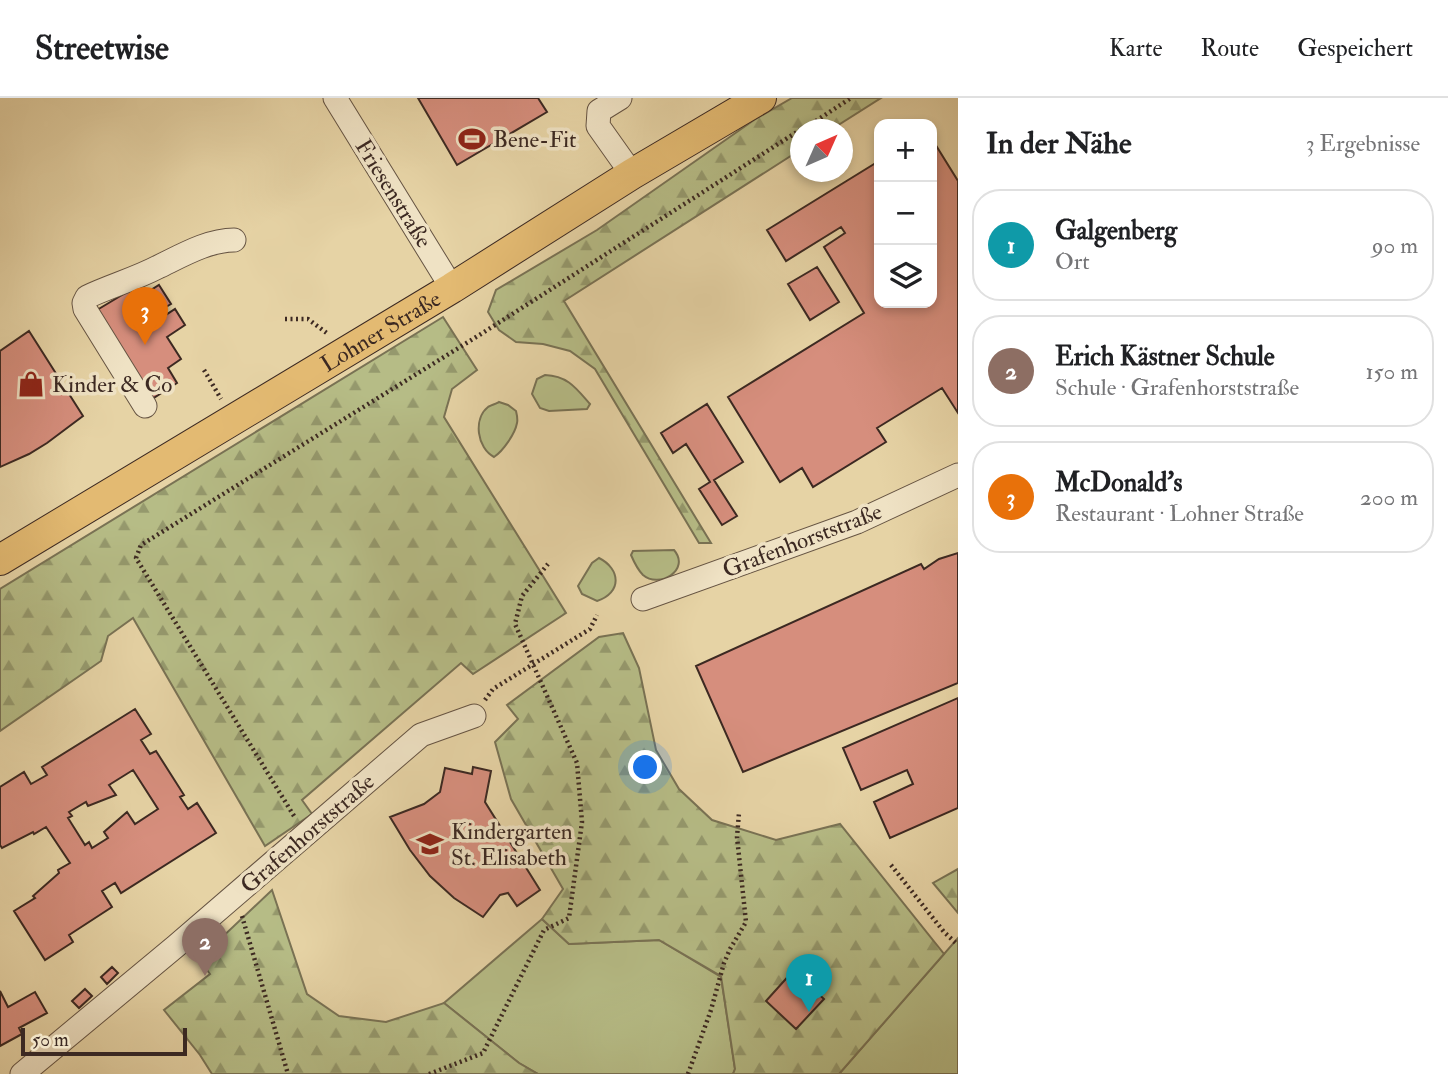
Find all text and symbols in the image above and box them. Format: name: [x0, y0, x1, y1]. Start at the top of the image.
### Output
text: Streetwise: [35, 28, 169, 69]
text: Karte: [1109, 33, 1162, 64]
text: Route: [1200, 33, 1259, 64]
text: Gespeichert: [1297, 33, 1413, 64]
north arrow: [790, 119, 853, 182]
map controls: [874, 119, 937, 308]
button: +: [874, 119, 937, 182]
sports icon: Bene-Fit: [457, 124, 487, 154]
place label: Bene-Fit: [493, 125, 577, 154]
text: In der Nähe: [986, 125, 1131, 162]
text: 3 Ergebnisse: [1306, 129, 1420, 158]
street label: Friesenstraße: [349, 134, 439, 253]
button: −: [874, 182, 937, 245]
text: Galgenberg: [1055, 215, 1177, 247]
text: 1: [1007, 231, 1015, 260]
text: 90 m: [1372, 231, 1418, 260]
button: layers: [874, 245, 937, 308]
text: Ort: [1055, 247, 1090, 276]
street label: Lohner Straße: [315, 284, 446, 379]
pin: 3: [122, 287, 168, 345]
text: Erich Kästner Schule: [1055, 341, 1275, 373]
text: 2: [1005, 357, 1017, 386]
text: 150 m: [1365, 357, 1418, 386]
shop icon: Kinder & Co: [16, 369, 46, 399]
place label: Kinder & Co: [52, 370, 172, 399]
text: Schule · Grafenhorststraße: [1055, 373, 1299, 402]
text: McDonald's: [1055, 467, 1182, 499]
text: 3: [1007, 483, 1015, 512]
text: 200 m: [1360, 483, 1418, 512]
street label: Grafenhorststraße: [718, 497, 886, 584]
text: Restaurant · Lohner Straße: [1055, 499, 1304, 528]
your location: [628, 750, 662, 784]
street label: Grafenhorststraße: [234, 767, 381, 900]
place label: Kindergarten St. Elisabeth: [451, 817, 573, 872]
school or university icon: Kindergarten St. Elisabeth: [415, 829, 445, 859]
pin: 2: [182, 918, 228, 976]
pin: 1: [786, 954, 832, 1012]
scale bar: [21, 1025, 187, 1057]
text: 50 m: [32, 1028, 69, 1052]

